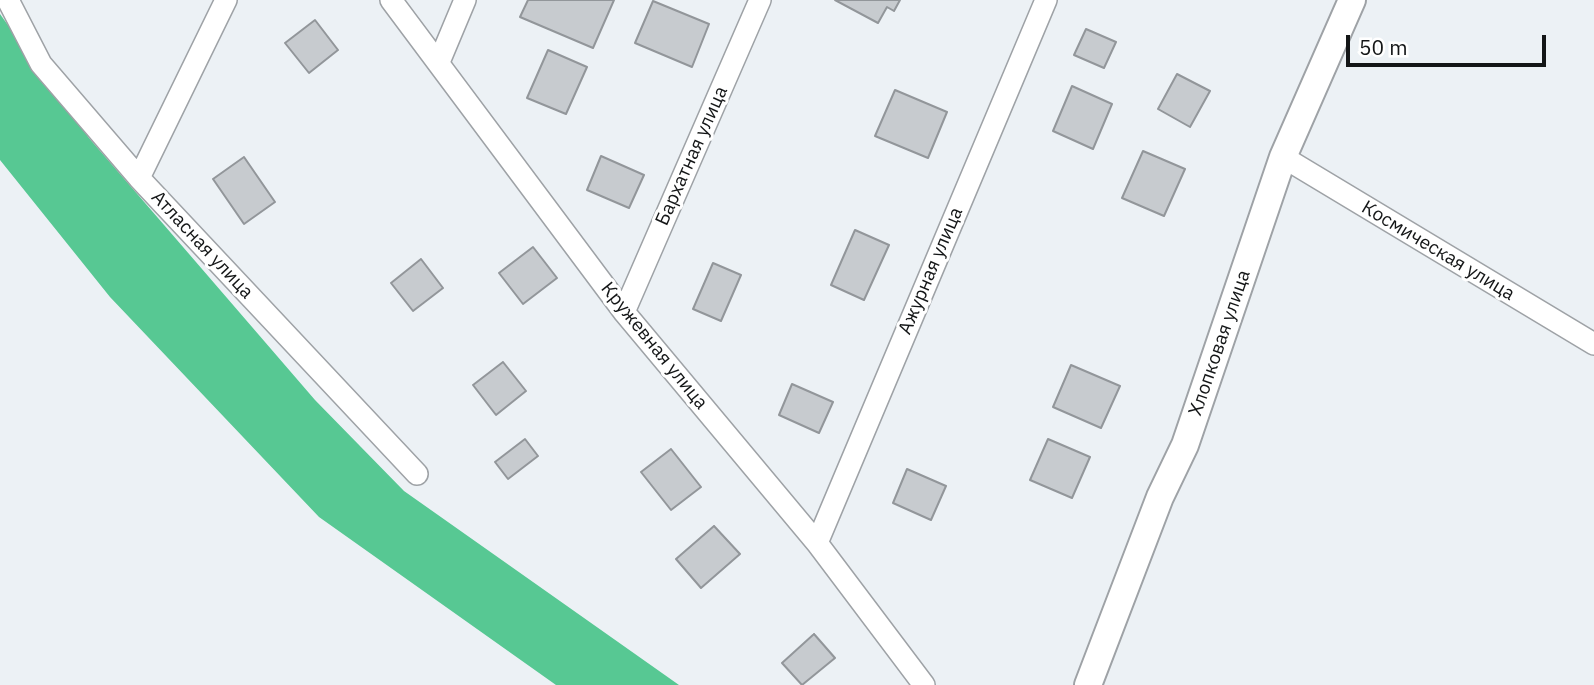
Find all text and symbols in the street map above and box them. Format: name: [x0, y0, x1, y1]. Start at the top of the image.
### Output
scale bar: [1349, 21, 1548, 65]
text: 50 m: [1359, 33, 1408, 61]
street label: Бархатная улица: [651, 83, 733, 229]
street label: Атласная улица: [146, 186, 258, 304]
street label: Космическая улица: [1357, 196, 1519, 306]
street label: Ажурная улица: [894, 204, 968, 338]
street label: Хлопковая улица: [1184, 267, 1256, 419]
street label: Кружевная улица: [596, 278, 712, 414]

